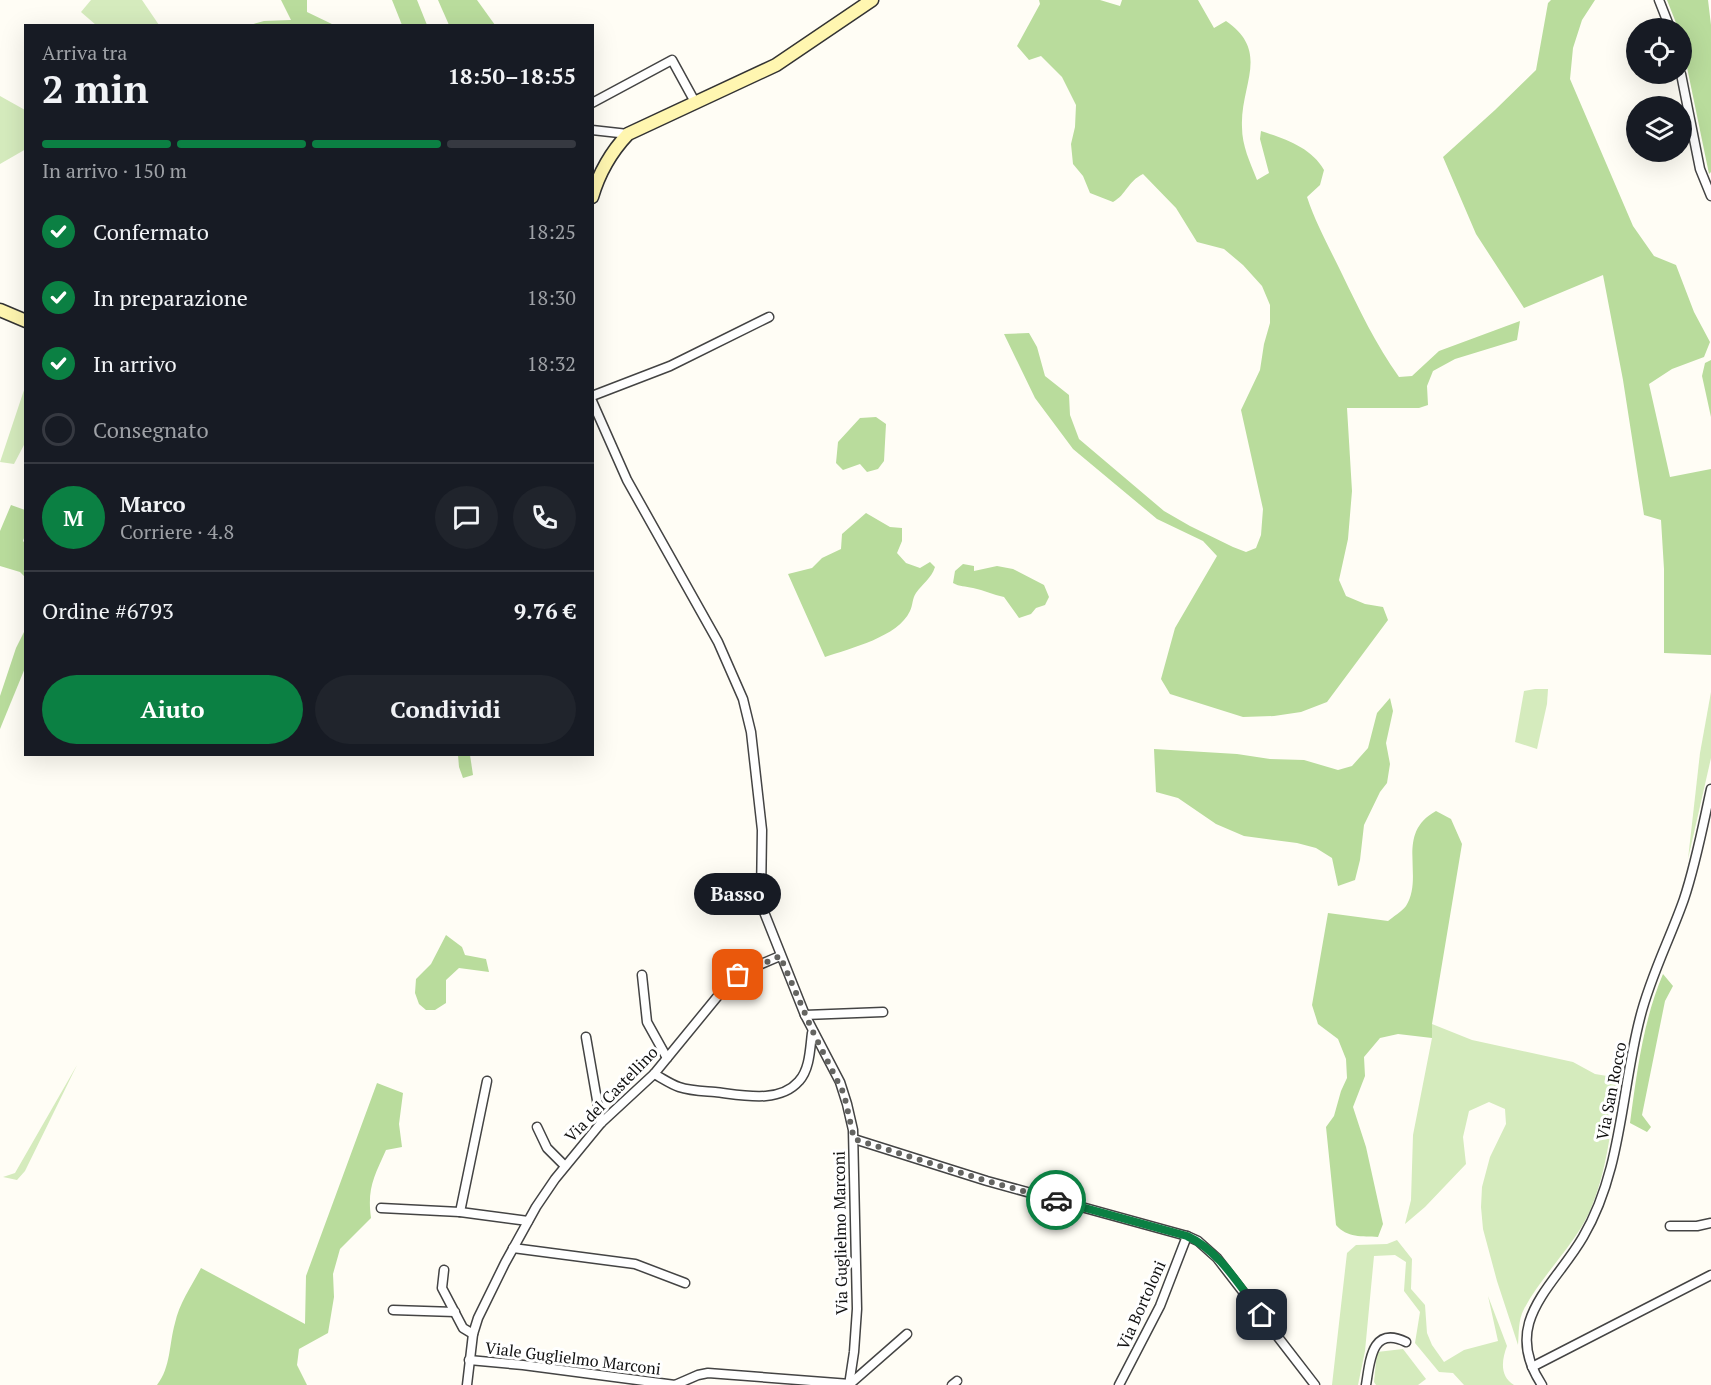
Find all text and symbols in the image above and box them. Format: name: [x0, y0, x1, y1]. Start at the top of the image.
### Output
map controls: [1626, 18, 1692, 162]
button: locate: [1626, 18, 1692, 84]
text: Arriva tra: [42, 39, 127, 66]
text: 18:50–18:55: [448, 61, 576, 90]
text: 2 min: [42, 62, 149, 114]
button: layers: [1626, 96, 1692, 162]
text: In arrivo · 150 m: [42, 157, 187, 184]
icon: check: [42, 215, 75, 248]
text: Confermato: [93, 217, 209, 246]
text: 18:25: [527, 218, 576, 245]
icon: check: [42, 281, 75, 314]
text: In preparazione: [93, 283, 248, 312]
text: 18:30: [527, 284, 576, 311]
icon: check: [42, 347, 75, 380]
text: In arrivo: [93, 349, 177, 378]
text: 18:32: [527, 350, 576, 377]
text: Consegnato: [93, 415, 209, 444]
button: chat: [435, 486, 498, 549]
button: phone: [513, 486, 576, 549]
text: Marco: [120, 489, 186, 518]
text: M: [63, 503, 84, 532]
text: Corriere · 4.8: [120, 518, 234, 545]
text: Ordine #6793: [42, 596, 174, 625]
text: 9.76 €: [514, 596, 576, 625]
button: Aiuto: [42, 675, 303, 744]
button: Condividi: [315, 675, 576, 744]
callout: Basso: [694, 873, 782, 915]
text: Basso: [710, 880, 765, 907]
pin: [712, 949, 763, 1000]
icon: bag: [721, 958, 754, 991]
street label: Via San Rocco: [1591, 1040, 1631, 1142]
street label: Via del Castellino: [560, 1041, 663, 1147]
street label: Via Guglielmo Marconi: [828, 1151, 852, 1315]
courier: [1026, 1170, 1086, 1230]
icon: car: [1040, 1184, 1073, 1217]
street label: Via Bortoloni: [1112, 1257, 1171, 1353]
pin: [1236, 1289, 1287, 1340]
icon: home: [1245, 1298, 1278, 1331]
street label: Viale Guglielmo Marconi: [484, 1336, 662, 1380]

